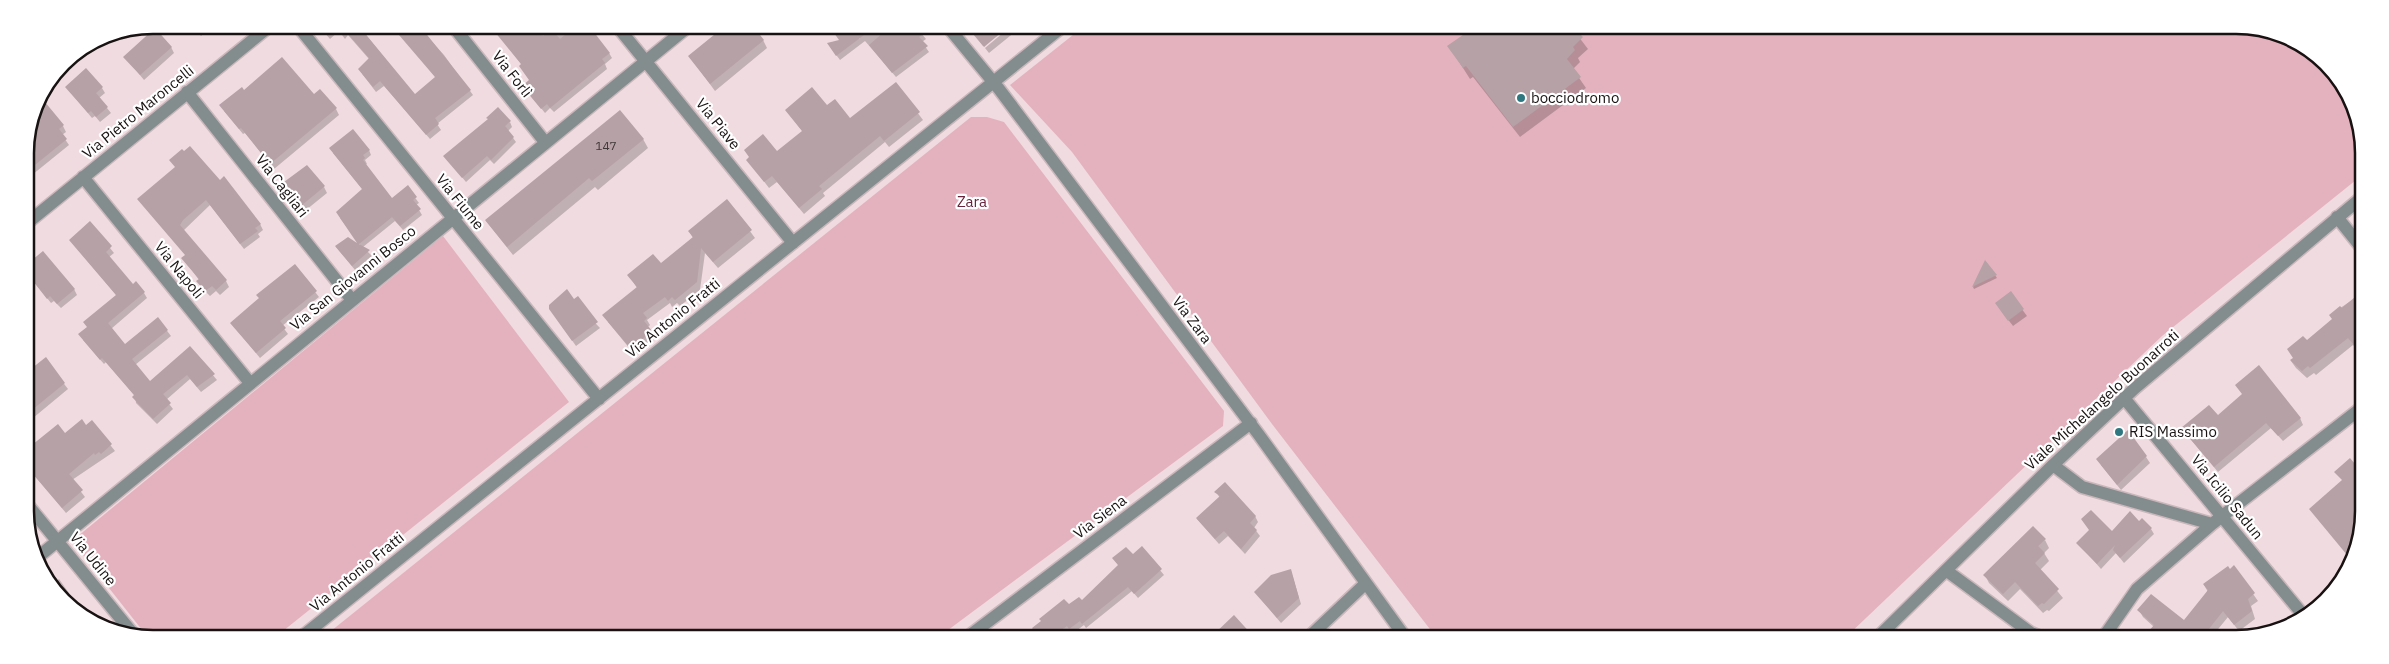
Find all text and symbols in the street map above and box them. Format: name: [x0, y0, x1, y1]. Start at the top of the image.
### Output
street label: Via Forlì: [488, 46, 537, 101]
street label: Via Pietro Maroncelli: [78, 61, 197, 162]
place label: bocciodromo: [1531, 88, 1619, 107]
marker: bocciodromo: [1515, 92, 1527, 104]
street label: Via Piave: [692, 94, 745, 153]
house number: 147: [595, 138, 617, 153]
street label: Via Cagliari: [252, 150, 313, 221]
street label: Via Fiume: [432, 170, 489, 233]
park label: Zara: [957, 192, 987, 211]
street label: Via San Giovanni Bosco: [286, 221, 420, 334]
street label: Via Napoli: [151, 237, 208, 302]
street label: Via Antonio Fratti: [622, 274, 724, 362]
street label: Via Zara: [1168, 292, 1216, 347]
street label: Viale Michelangelo Buonarroti: [2021, 325, 2183, 474]
place label: RIS Massimo: [2129, 422, 2217, 441]
marker: RIS Massimo: [2113, 426, 2125, 438]
street label: Via Icilio Sadun: [2187, 450, 2267, 543]
street label: Via Siena: [1069, 490, 1130, 543]
street label: Via Udine: [66, 528, 121, 589]
street label: Via Antonio Fratti: [306, 528, 408, 616]

